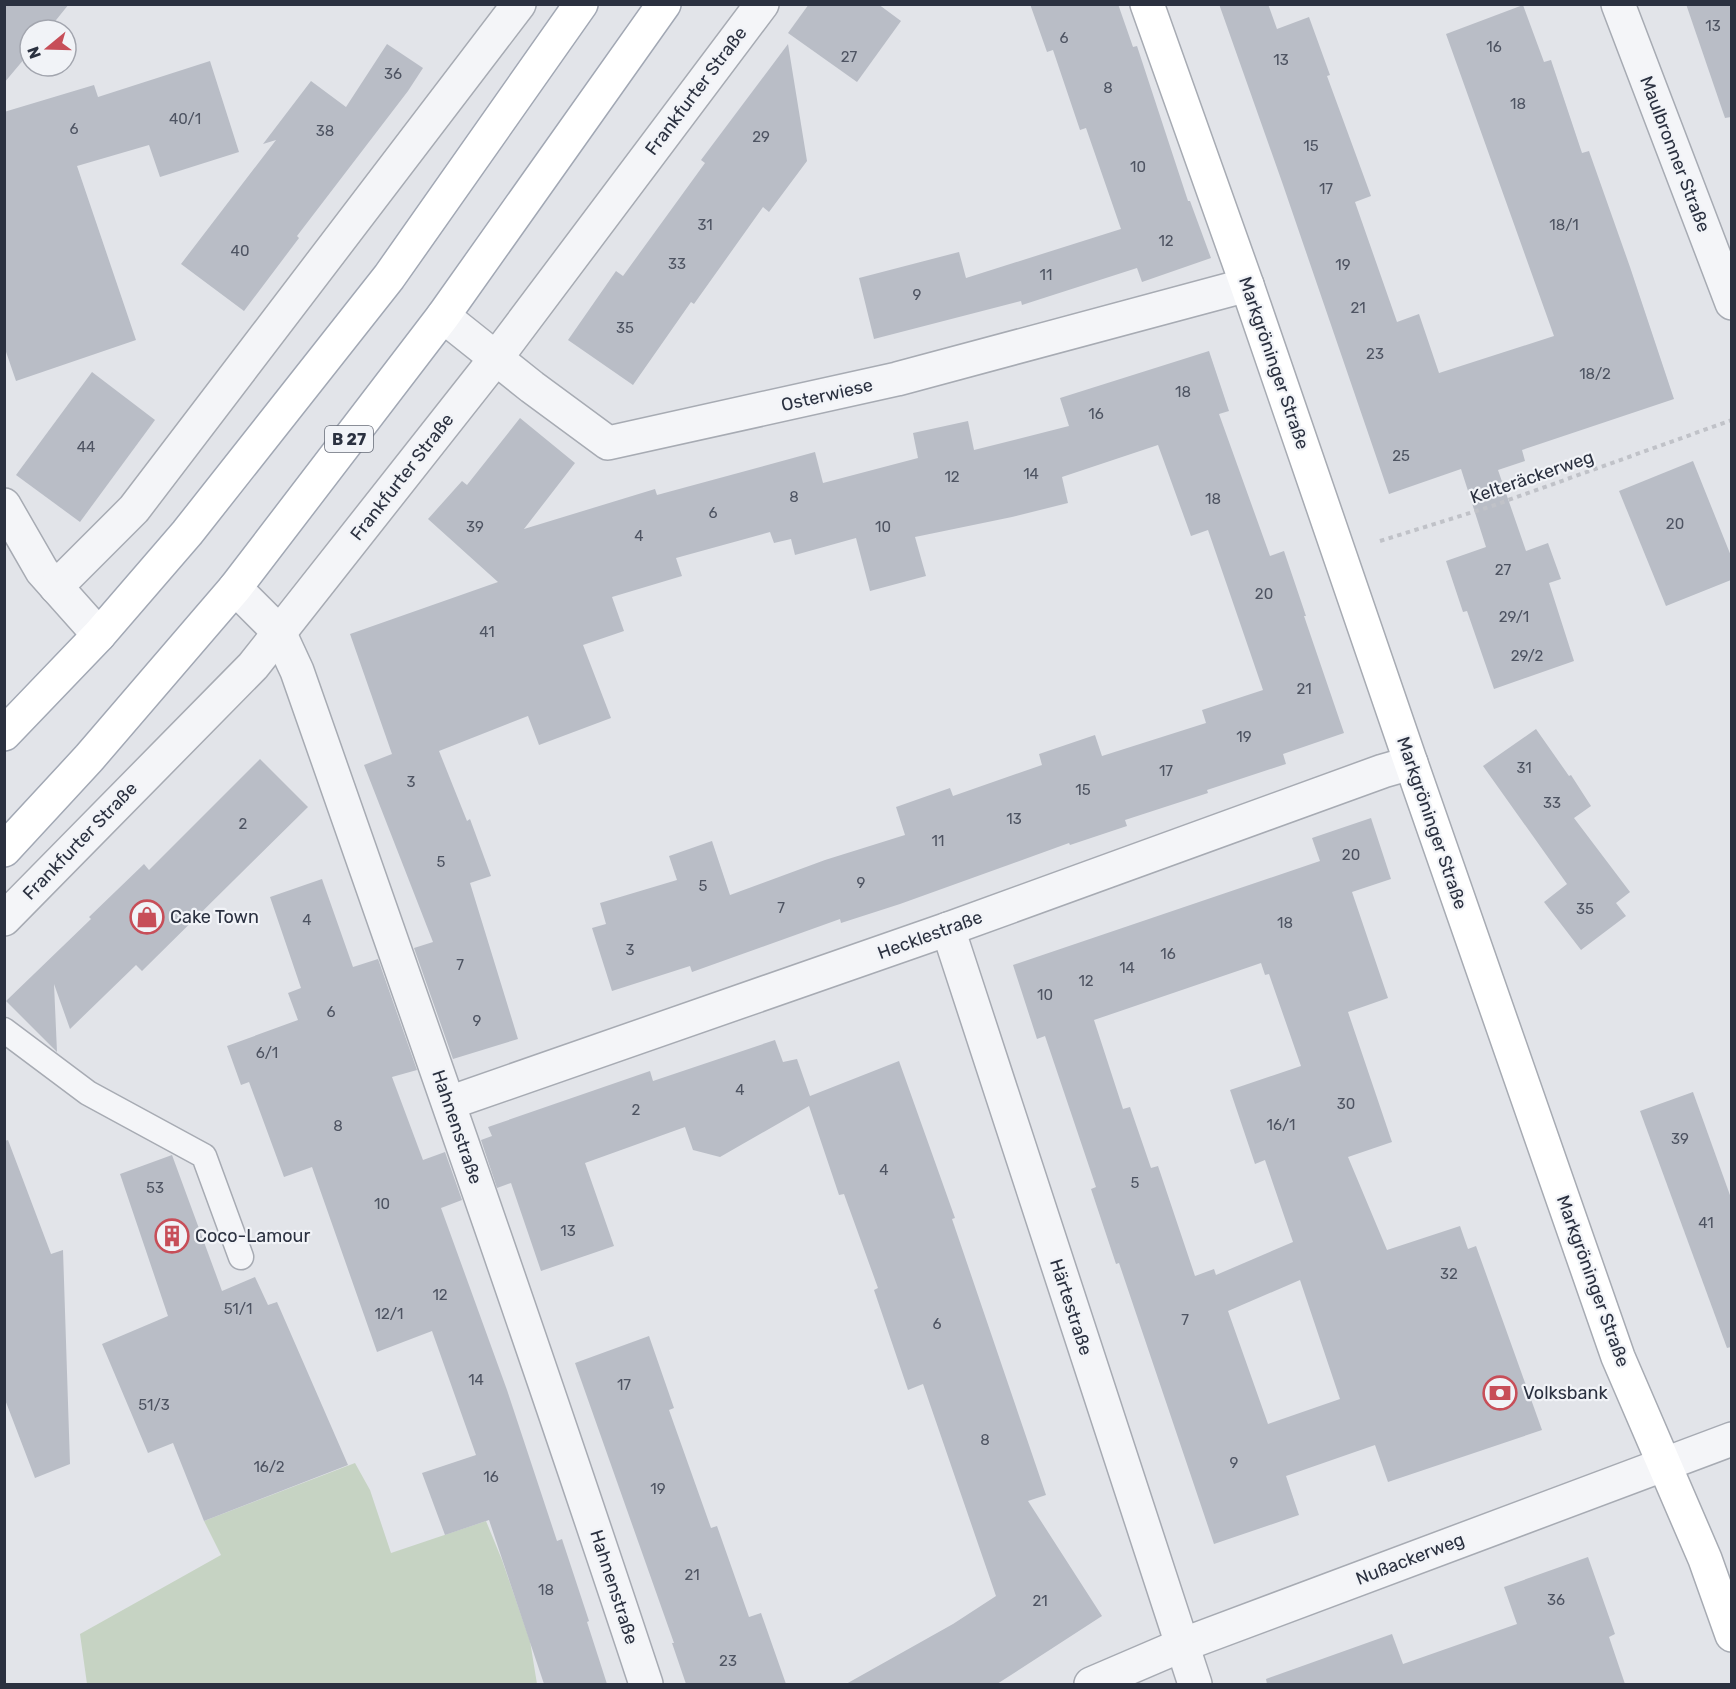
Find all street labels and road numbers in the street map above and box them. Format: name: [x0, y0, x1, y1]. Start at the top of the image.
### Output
street label: Frankfurter Straße: [641, 22, 751, 160]
street label: Maulbronner Straße: [1635, 73, 1715, 235]
street label: Markgröninger Straße: [1234, 274, 1314, 452]
street label: Osterwiese: [779, 374, 875, 416]
street label: Frankfurter Straße: [346, 409, 458, 545]
road number: B 27: [325, 426, 373, 452]
street label: Kelteräckerweg: [1467, 446, 1597, 508]
street label: Markgröninger Straße: [1392, 734, 1472, 912]
street label: Frankfurter Straße: [18, 778, 142, 904]
street label: Hecklestraße: [874, 906, 986, 964]
street label: Hahnenstraße: [427, 1067, 487, 1187]
street label: Markgröninger Straße: [1552, 1192, 1634, 1370]
street label: Härtestraße: [1045, 1256, 1097, 1358]
street label: Hahnenstraße: [585, 1527, 643, 1647]
street label: Nußackerweg: [1353, 1528, 1467, 1590]

